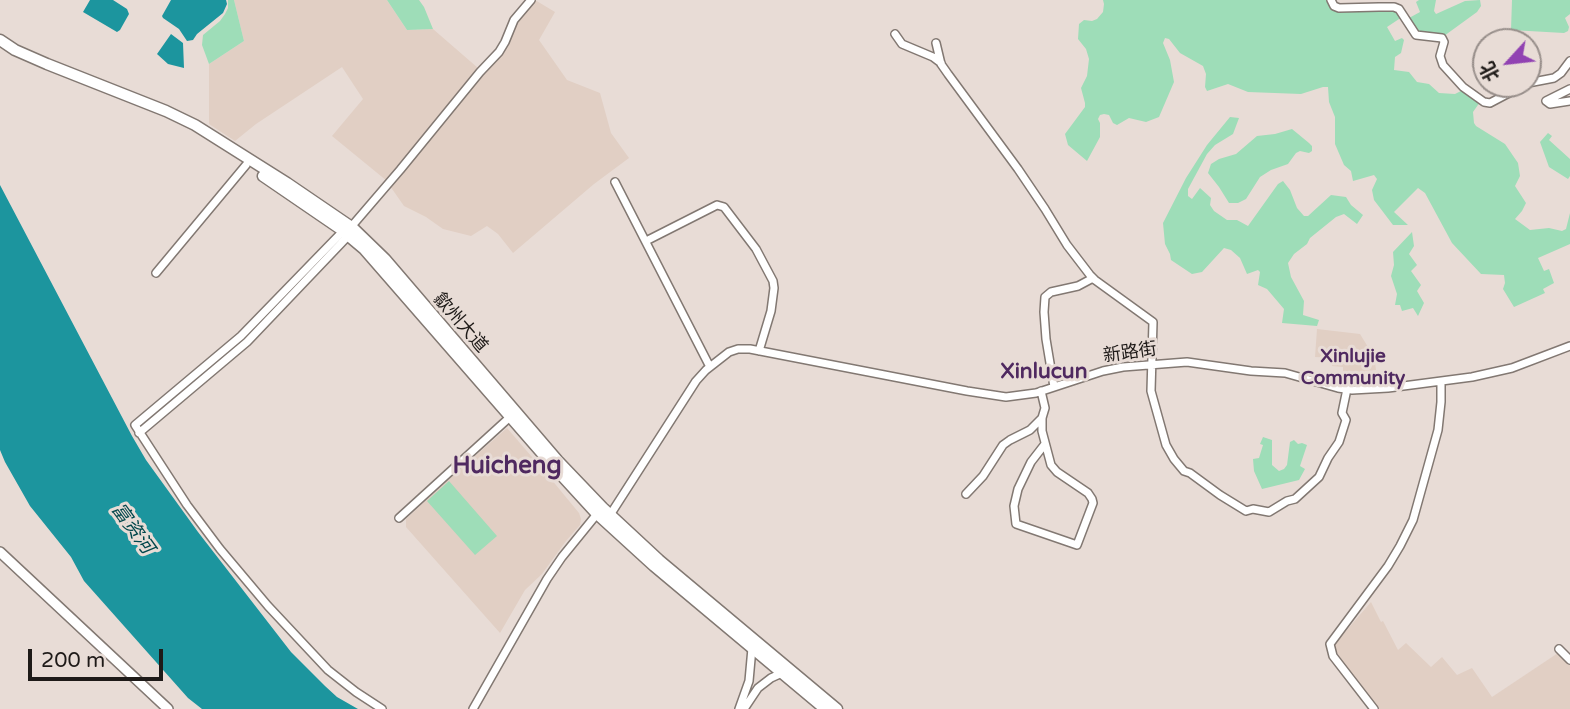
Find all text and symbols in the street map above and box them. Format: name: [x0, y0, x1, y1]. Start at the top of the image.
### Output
north arrow: [1472, 28, 1542, 98]
text: 北: [1476, 58, 1504, 85]
street label: 歙州大道: [428, 289, 492, 357]
street label: 新路街: [1102, 339, 1158, 367]
district label: Xinlujie Community: [1301, 346, 1405, 390]
district label: Xinlucun: [1001, 359, 1087, 385]
district label: Huicheng: [452, 453, 562, 481]
water label: 富资河: [106, 499, 158, 559]
scale bar: [32, 636, 166, 680]
text: 200 m: [41, 648, 105, 673]

